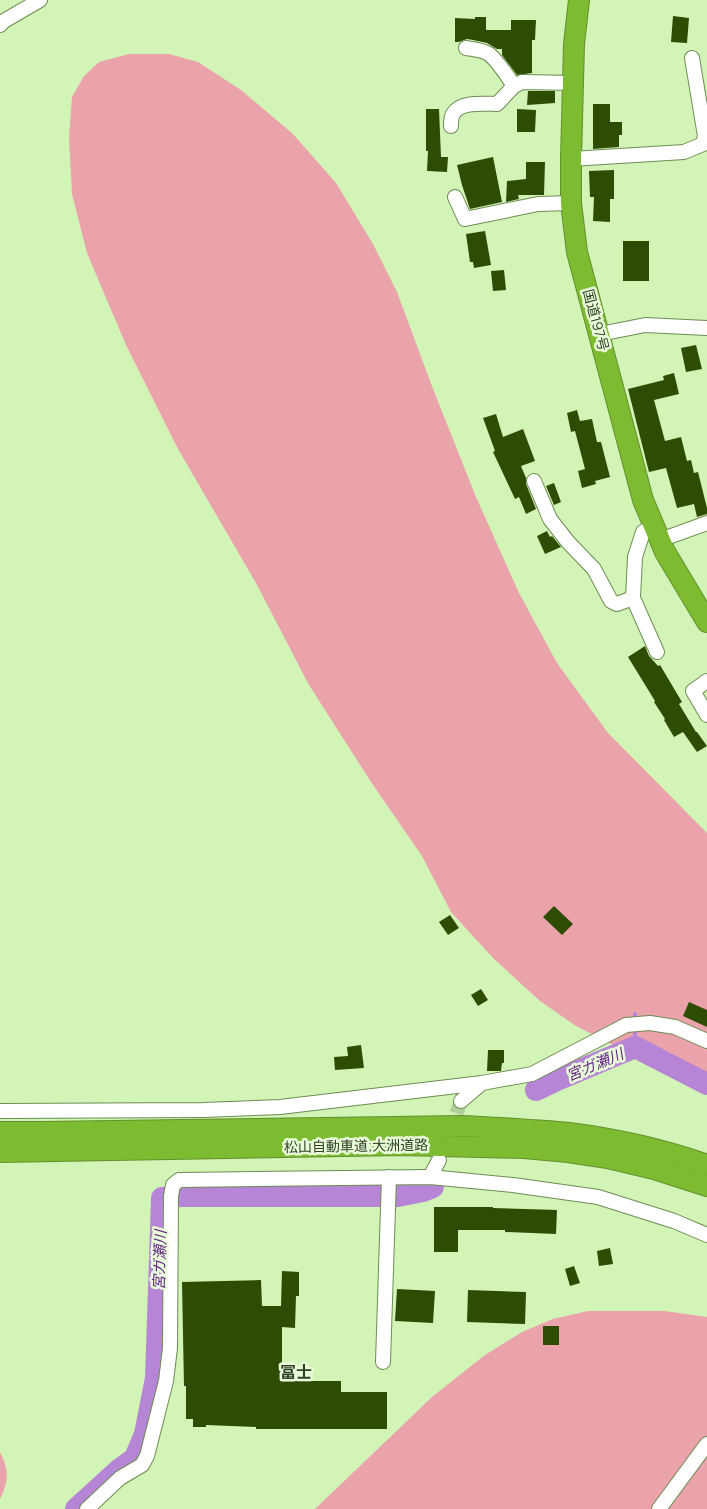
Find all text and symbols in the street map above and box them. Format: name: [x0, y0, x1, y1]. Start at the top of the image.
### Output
street label: 国道197号: [579, 287, 614, 353]
water label: 宮ガ瀬川: [563, 1042, 628, 1086]
street label: 松山自動車道;大洲道路: [284, 1135, 428, 1156]
water label: 宮ガ瀬川: [148, 1228, 171, 1290]
district label: 冨士: [280, 1361, 312, 1383]

